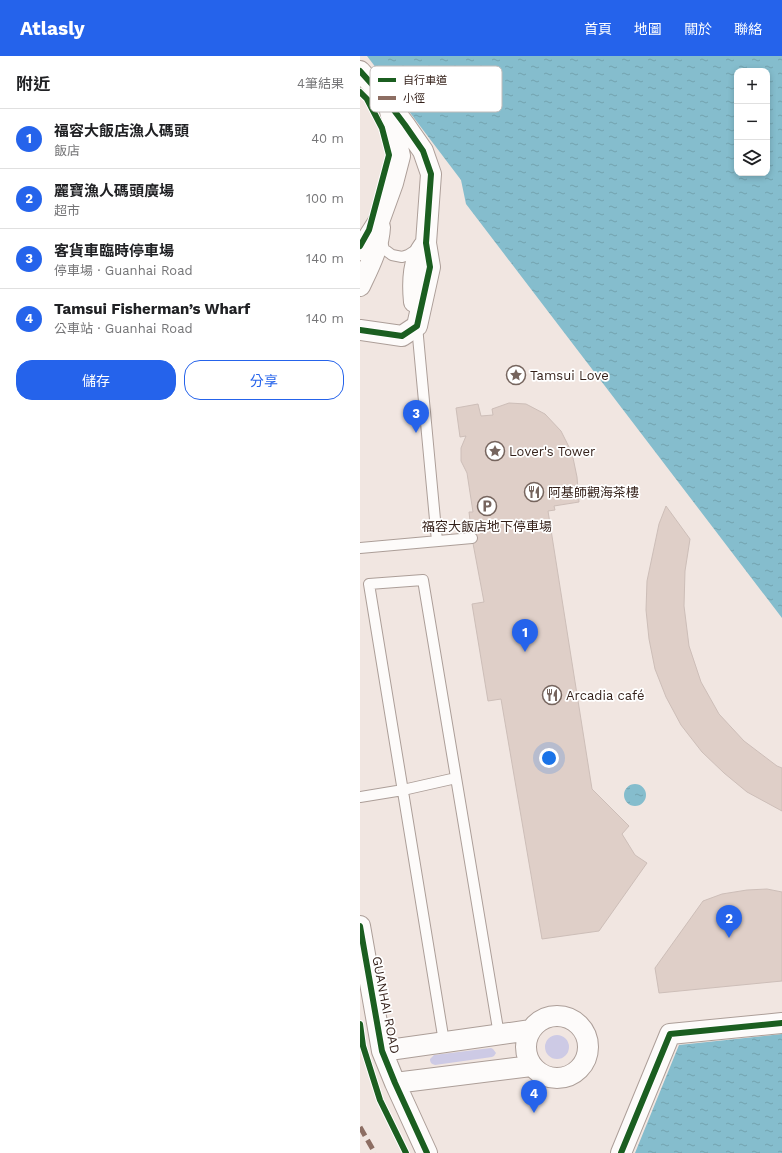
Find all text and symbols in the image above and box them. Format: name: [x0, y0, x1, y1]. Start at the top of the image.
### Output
text: Atlasly: [20, 17, 85, 40]
text: 首頁: [584, 21, 612, 37]
text: 地圖: [634, 21, 662, 37]
text: 關於: [684, 21, 712, 37]
text: 聯絡: [734, 21, 762, 37]
legend: [370, 66, 502, 112]
map controls: [734, 68, 770, 176]
button: +: [734, 68, 770, 104]
text: 附近: [16, 74, 50, 94]
text: 自行車道: [403, 74, 447, 87]
text: 4筆結果: [297, 76, 344, 91]
text: 小徑: [403, 92, 425, 105]
button: −: [734, 104, 770, 140]
text: 福容大飯店漁人碼頭: [54, 122, 189, 140]
text: 1: [26, 131, 32, 146]
text: 40 m: [311, 131, 344, 146]
button: layers: [734, 140, 770, 176]
text: 飯店: [54, 143, 80, 158]
text: 麗寶漁人碼頭廣場: [54, 182, 174, 200]
text: 2: [25, 191, 33, 206]
text: 100 m: [306, 191, 344, 206]
text: 超市: [54, 203, 80, 218]
text: 客貨車臨時停車場: [54, 242, 174, 260]
text: 3: [25, 251, 33, 266]
text: 140 m: [306, 251, 344, 266]
text: 停車場 · Guanhai Road: [54, 263, 193, 278]
text: Tamsui Fisherman’s Wharf: [54, 300, 250, 318]
text: 4: [25, 311, 33, 326]
text: 140 m: [306, 311, 344, 326]
text: 公車站 · Guanhai Road: [54, 321, 193, 336]
button: 儲存: [16, 360, 176, 400]
button: 分享: [184, 360, 344, 400]
place icon: Tamsui Love: [505, 364, 527, 386]
place label: Tamsui Love: [530, 368, 609, 383]
pin: 3: [403, 400, 429, 433]
place icon: Lover's Tower: [484, 440, 506, 462]
place label: Lover's Tower: [509, 444, 595, 459]
restaurant icon: 阿基師觀海茶樓: [523, 481, 545, 503]
place label: 阿基師觀海茶樓: [548, 485, 639, 500]
parking icon: 福容大飯店地下停車場: [476, 495, 498, 517]
place label: 福容大飯店地下停車場: [422, 519, 552, 534]
pin: 1: [512, 619, 538, 652]
restaurant icon: Arcadia café: [541, 684, 563, 706]
place label: Arcadia café: [566, 688, 644, 703]
your location: [539, 748, 559, 768]
pin: 2: [716, 905, 742, 938]
street label: GUANHAI ROAD: [369, 955, 403, 1055]
pin: 4: [521, 1080, 547, 1113]

